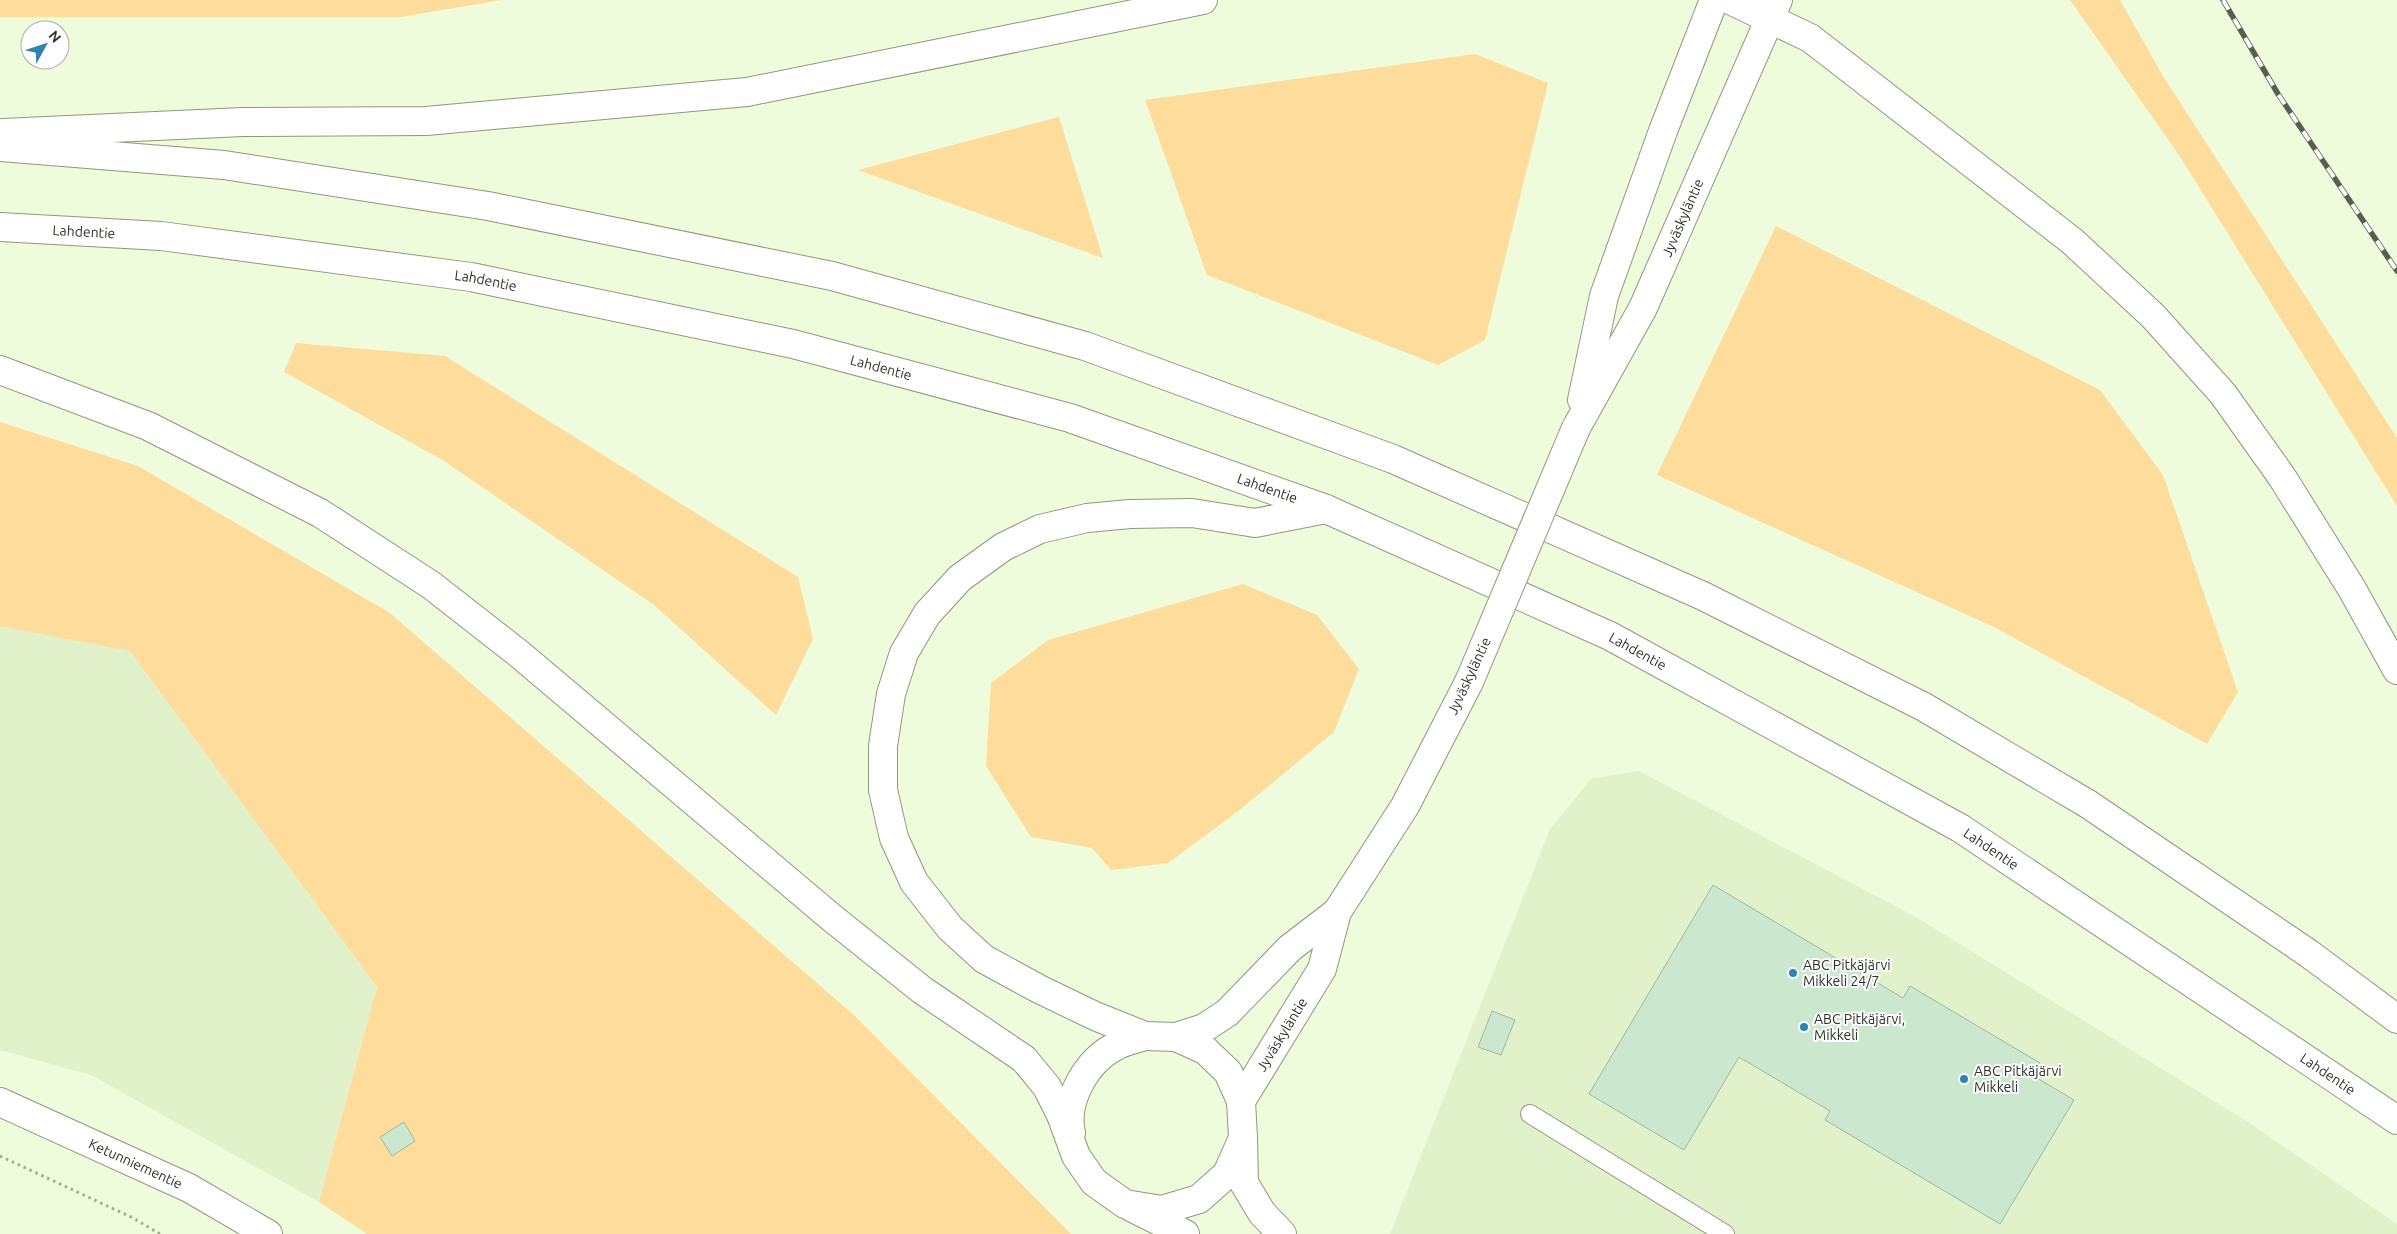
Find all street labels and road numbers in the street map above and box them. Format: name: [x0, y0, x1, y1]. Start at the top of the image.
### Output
street label: Jyväskyläntie: [1658, 176, 1707, 259]
street label: Lahdentie: [52, 222, 116, 241]
street label: Lahdentie: [454, 267, 518, 294]
street label: Lahdentie: [849, 352, 914, 383]
street label: Lahdentie: [1235, 470, 1300, 506]
street label: Lahdentie: [1606, 629, 1669, 673]
street label: Jyväskyläntie: [1444, 635, 1494, 717]
street label: Lahdentie: [1961, 825, 2022, 873]
street label: Jyväskyläntie: [1253, 995, 1310, 1074]
street label: Lahdentie: [2297, 1050, 2358, 1098]
street label: Ketunniementie: [86, 1135, 185, 1192]

